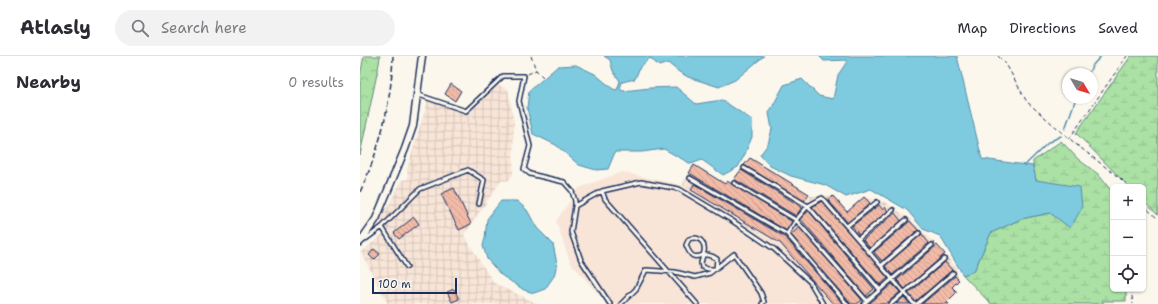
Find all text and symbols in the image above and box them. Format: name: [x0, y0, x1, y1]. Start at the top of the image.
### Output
search box: [115, 10, 395, 46]
text: Atlasly: [20, 15, 91, 40]
icon: search: [129, 17, 151, 39]
text: Search here: [161, 18, 247, 38]
text: Map: [958, 19, 988, 37]
text: Directions: [1010, 19, 1076, 37]
text: Saved: [1098, 19, 1138, 37]
north arrow: [1062, 68, 1098, 104]
text: Nearby: [16, 71, 81, 93]
text: 0 results: [288, 74, 344, 91]
map controls: [1110, 184, 1146, 292]
button: +: [1110, 184, 1146, 220]
button: −: [1110, 220, 1146, 256]
button: locate: [1110, 256, 1146, 292]
scale bar: [372, 276, 457, 295]
text: 100 m: [378, 277, 411, 292]

